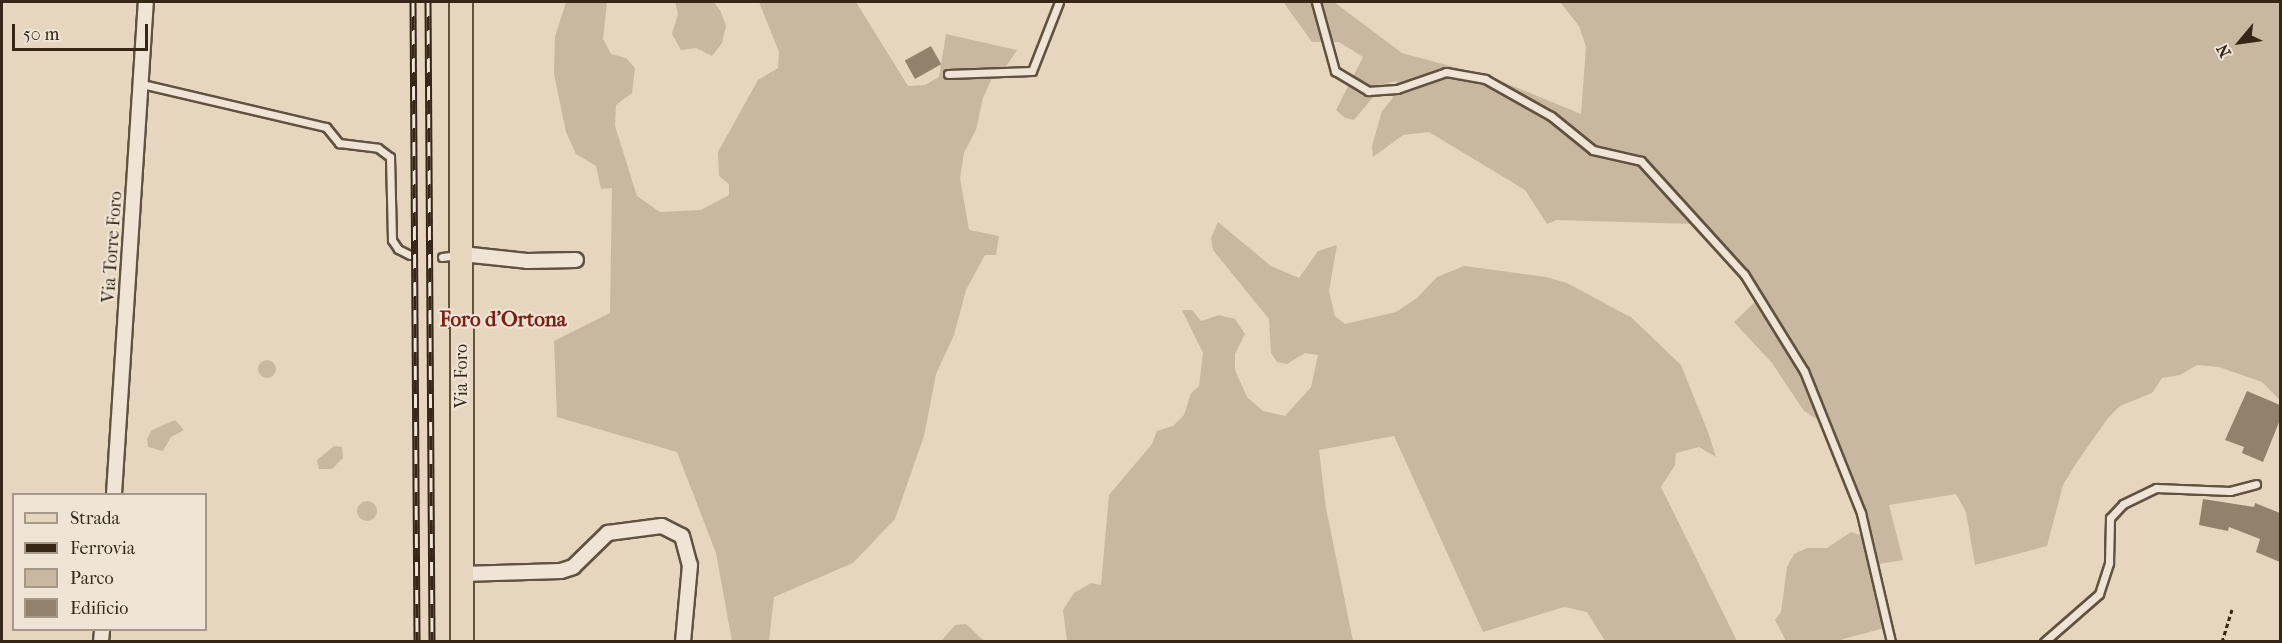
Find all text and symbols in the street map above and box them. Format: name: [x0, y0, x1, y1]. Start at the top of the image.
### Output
scale bar: [15, 12, 152, 50]
north arrow: [2210, 12, 2270, 72]
text: 50 m: [23, 24, 59, 45]
text: N: [2213, 41, 2235, 61]
street label: Via Torre Foro: [98, 190, 128, 304]
district label: Foro d'Ortona: [439, 306, 567, 332]
street label: Via Foro: [451, 344, 473, 408]
legend: [12, 493, 207, 631]
text: Strada: [70, 508, 120, 529]
text: Ferrovia: [70, 538, 135, 559]
text: Parco: [70, 568, 114, 589]
text: Edificio: [70, 598, 128, 619]

